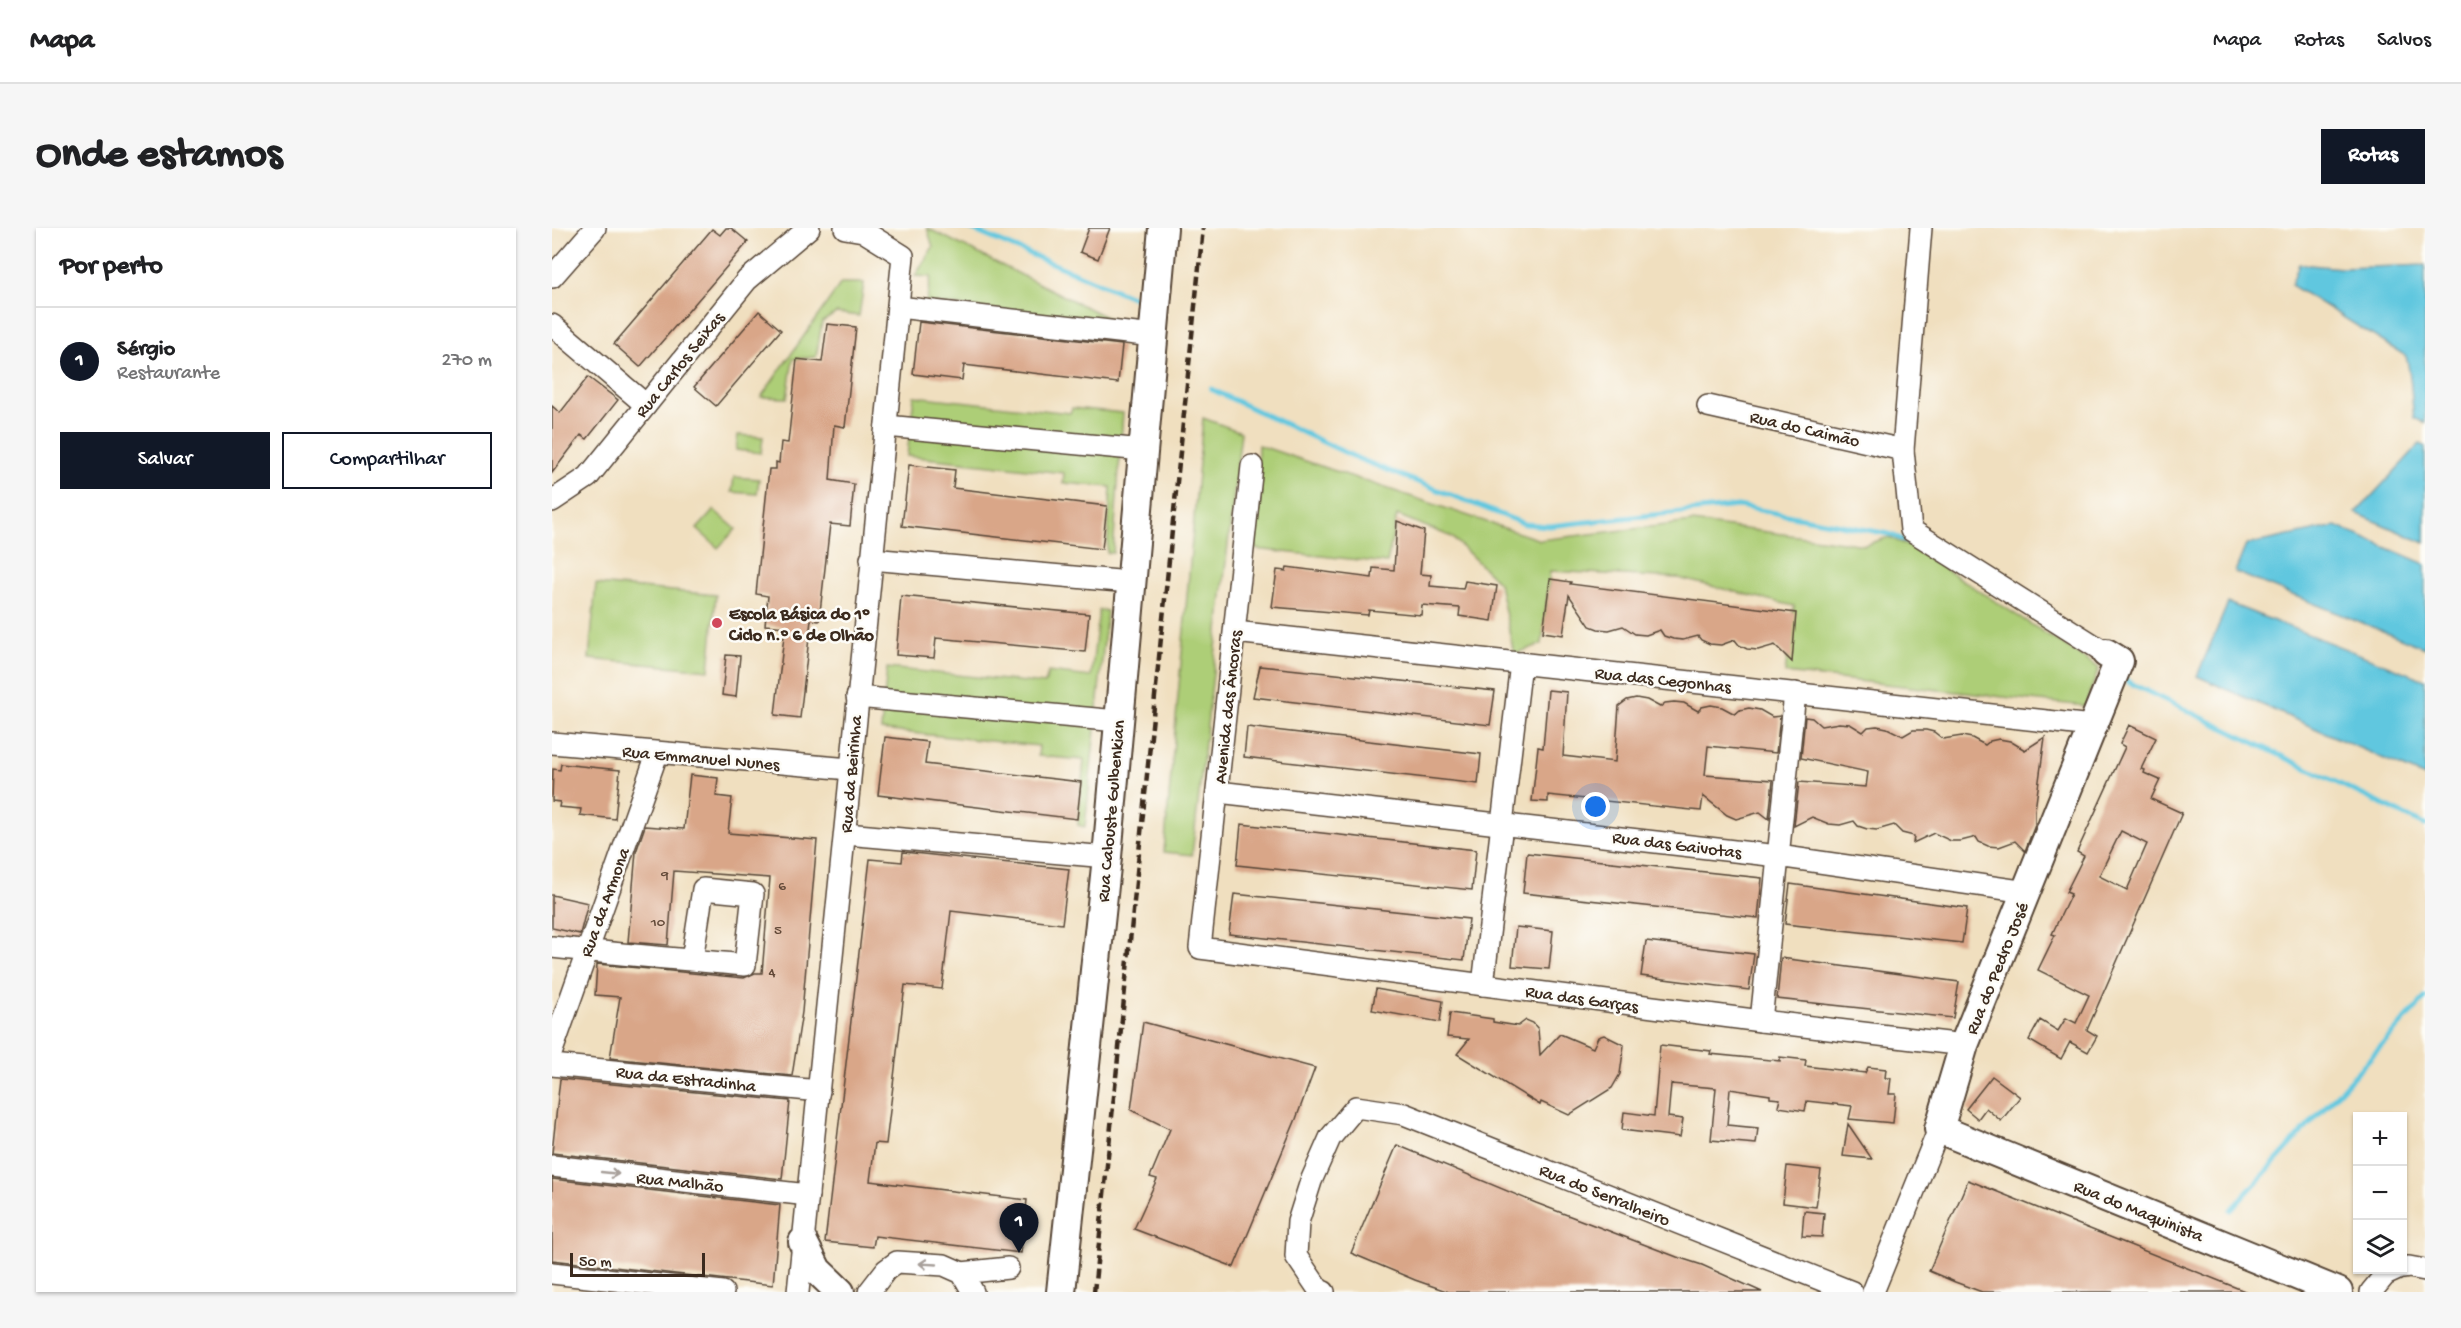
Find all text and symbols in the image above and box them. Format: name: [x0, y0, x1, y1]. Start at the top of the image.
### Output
text: Mapa: [30, 25, 94, 58]
text: Mapa: [2213, 29, 2261, 54]
text: Rotas: [2294, 29, 2344, 54]
text: Salvos: [2377, 29, 2431, 54]
button: Rotas: [2321, 129, 2425, 184]
text: Onde estamos: [36, 132, 282, 181]
text: Por perto: [60, 252, 163, 283]
street label: Rua Carlos Seixas: [632, 307, 731, 423]
text: Sérgio: [117, 337, 175, 363]
text: 1: [75, 350, 84, 373]
text: 270 m: [442, 350, 492, 373]
text: Restaurante: [117, 363, 220, 386]
street label: Rua do Caimão: [1747, 408, 1861, 453]
button: Salvar: [60, 432, 270, 489]
button: Compartilhar: [282, 432, 492, 489]
place label: Escola Básica do 1º Ciclo n.º 6 de Olhão: [728, 605, 875, 647]
marker: Escola Básica do 1º Ciclo n.º 6 de Olhão: [710, 616, 724, 630]
street label: Avenida das Âncoras: [1210, 628, 1248, 785]
street label: Rua das Cegonhas: [1594, 664, 1733, 699]
street label: Rua da Beirinha: [837, 714, 868, 834]
street label: Rua Calouste Gulbenkian: [1094, 719, 1131, 903]
street label: Rua Emmanuel Nunes: [621, 742, 782, 777]
your location: [1581, 792, 1610, 821]
street label: Rua das Gaivotas: [1611, 828, 1744, 865]
street label: Rua da Armona: [577, 844, 636, 960]
house number: 9: [660, 867, 669, 885]
house number: 6: [778, 878, 786, 896]
street label: Rua do Pedro José: [1962, 899, 2035, 1038]
house number: 10: [650, 914, 666, 932]
house number: 5: [774, 922, 782, 940]
house number: 4: [768, 964, 776, 982]
street label: Rua das Garças: [1524, 982, 1641, 1019]
street label: Rua da Estradinha: [614, 1063, 758, 1098]
map controls: [2353, 1112, 2407, 1274]
button: +: [2353, 1112, 2407, 1166]
street label: Rua do Serralheiro: [1536, 1161, 1673, 1232]
button: −: [2353, 1166, 2407, 1220]
one-way arrow: [600, 1168, 620, 1179]
street label: Rua Malhão: [635, 1168, 724, 1199]
street label: Rua do Maquinista: [2070, 1177, 2207, 1248]
pin: 1: [1000, 1204, 1038, 1253]
button: layers: [2353, 1220, 2407, 1274]
scale bar: [570, 1250, 705, 1278]
text: 50 m: [579, 1254, 612, 1273]
one-way arrow: [918, 1258, 938, 1269]

